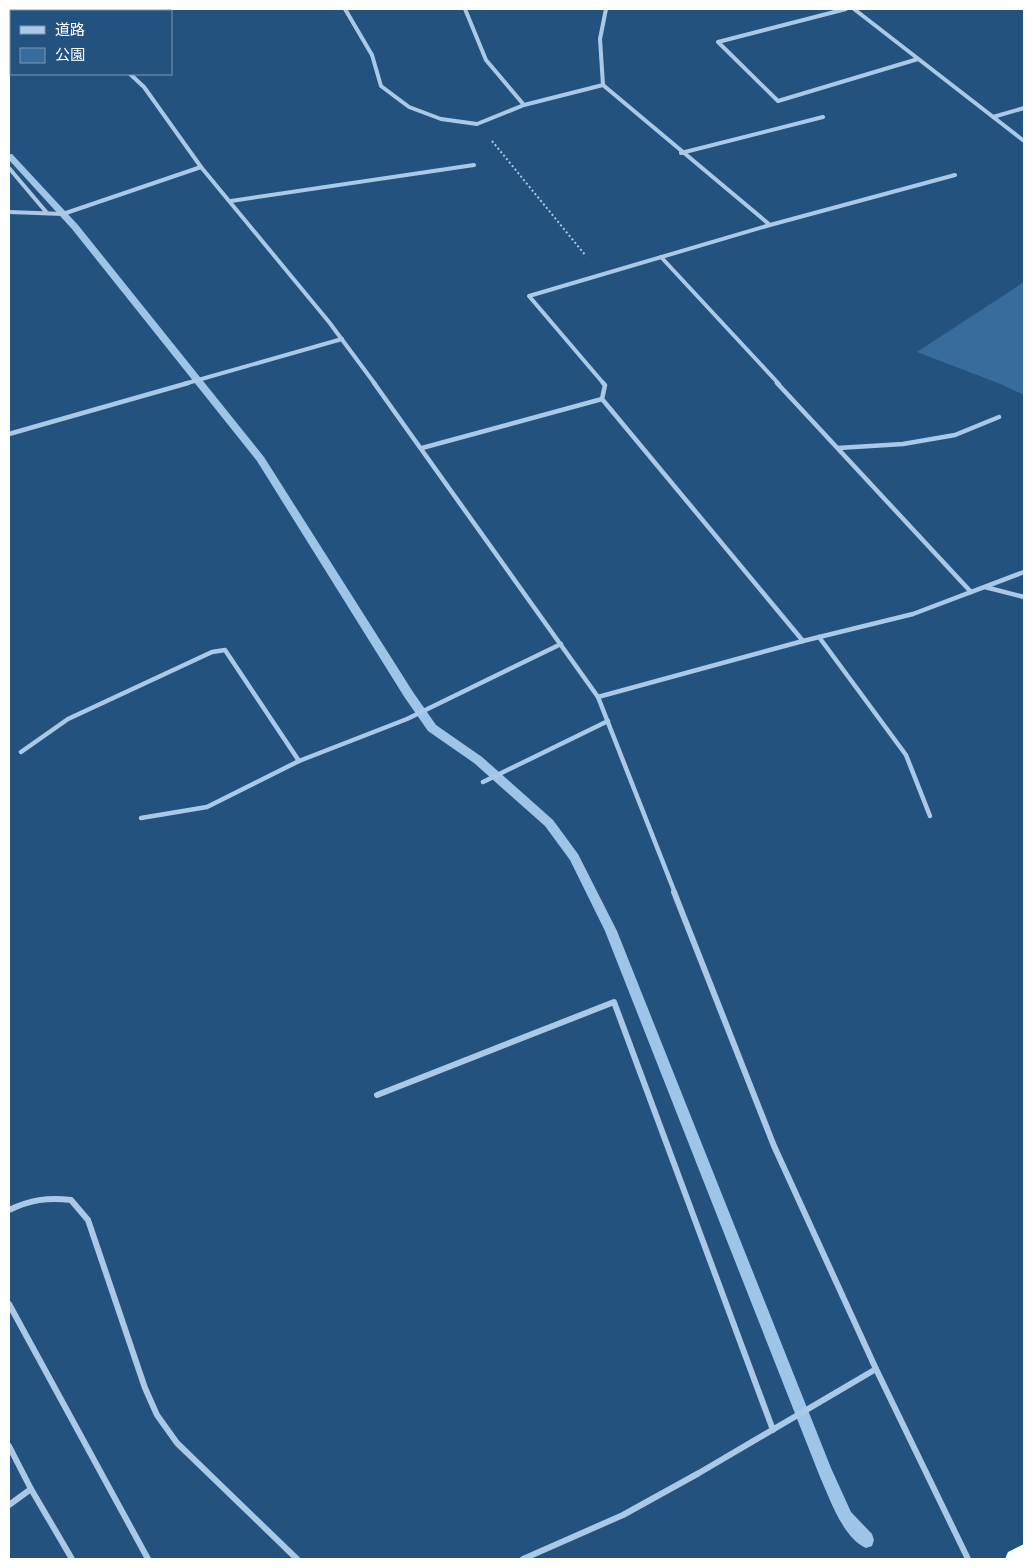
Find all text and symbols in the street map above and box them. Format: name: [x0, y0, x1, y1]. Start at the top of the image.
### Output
legend: [10, 10, 172, 75]
text: 道路: [55, 20, 85, 39]
text: 公園: [55, 45, 85, 64]

